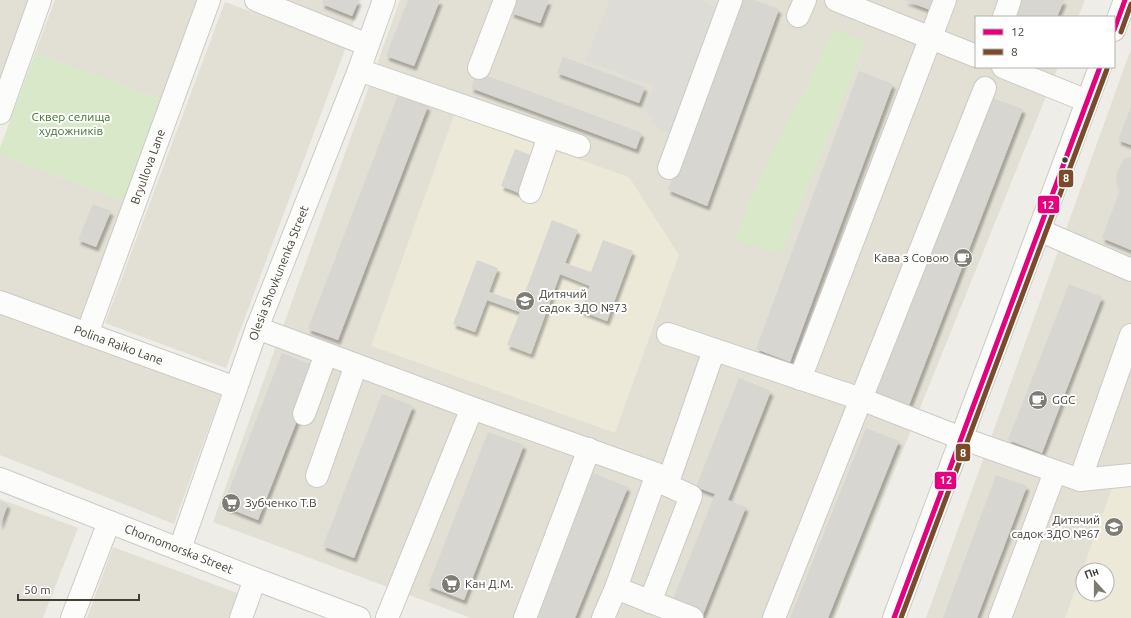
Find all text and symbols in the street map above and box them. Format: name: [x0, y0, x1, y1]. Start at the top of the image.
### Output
legend: [975, 16, 1115, 68]
text: 12: [1011, 25, 1025, 38]
text: 8: [1011, 45, 1018, 58]
park label: Сквер селища художників: [32, 110, 110, 137]
street label: Bryullova Lane: [128, 127, 167, 206]
unlabelled marker: [1060, 155, 1070, 165]
line badge: 8: [1058, 169, 1074, 188]
text: 8: [1063, 172, 1069, 184]
line badge: 12: [1037, 195, 1060, 214]
text: 12: [1042, 199, 1054, 211]
street label: Olesia Shovkunenka Street: [246, 203, 311, 342]
cafe icon: Кава з Совою: [952, 247, 974, 269]
place label: Кава з Совою: [874, 251, 949, 264]
place label: Дитячий садок ЗДО №73: [539, 287, 628, 314]
school or university icon: Дитячий садок ЗДО №73: [514, 290, 536, 312]
street label: Polina Raiko Lane: [72, 322, 165, 367]
cafe icon: GGC: [1027, 389, 1049, 411]
place label: GGC: [1052, 393, 1076, 406]
line badge: 8: [955, 443, 971, 462]
text: 8: [960, 447, 966, 459]
line badge: 12: [934, 471, 957, 490]
text: 12: [940, 474, 952, 486]
supermarket icon: Зубченко Т.В: [220, 492, 242, 514]
place label: Зубченко Т.В: [245, 496, 317, 509]
place label: Дитячий садок ЗДО №67: [1011, 513, 1100, 540]
school or university icon: Дитячий садок ЗДО №67: [1103, 516, 1125, 538]
street label: Chornomorska Street: [123, 522, 235, 576]
north arrow: [1075, 562, 1115, 602]
text: Пн: [1083, 564, 1100, 581]
supermarket icon: Кан Д.М.: [440, 573, 462, 595]
scale bar: [18, 576, 139, 602]
place label: Кан Д.М.: [465, 577, 513, 590]
text: 50 m: [24, 583, 51, 596]

